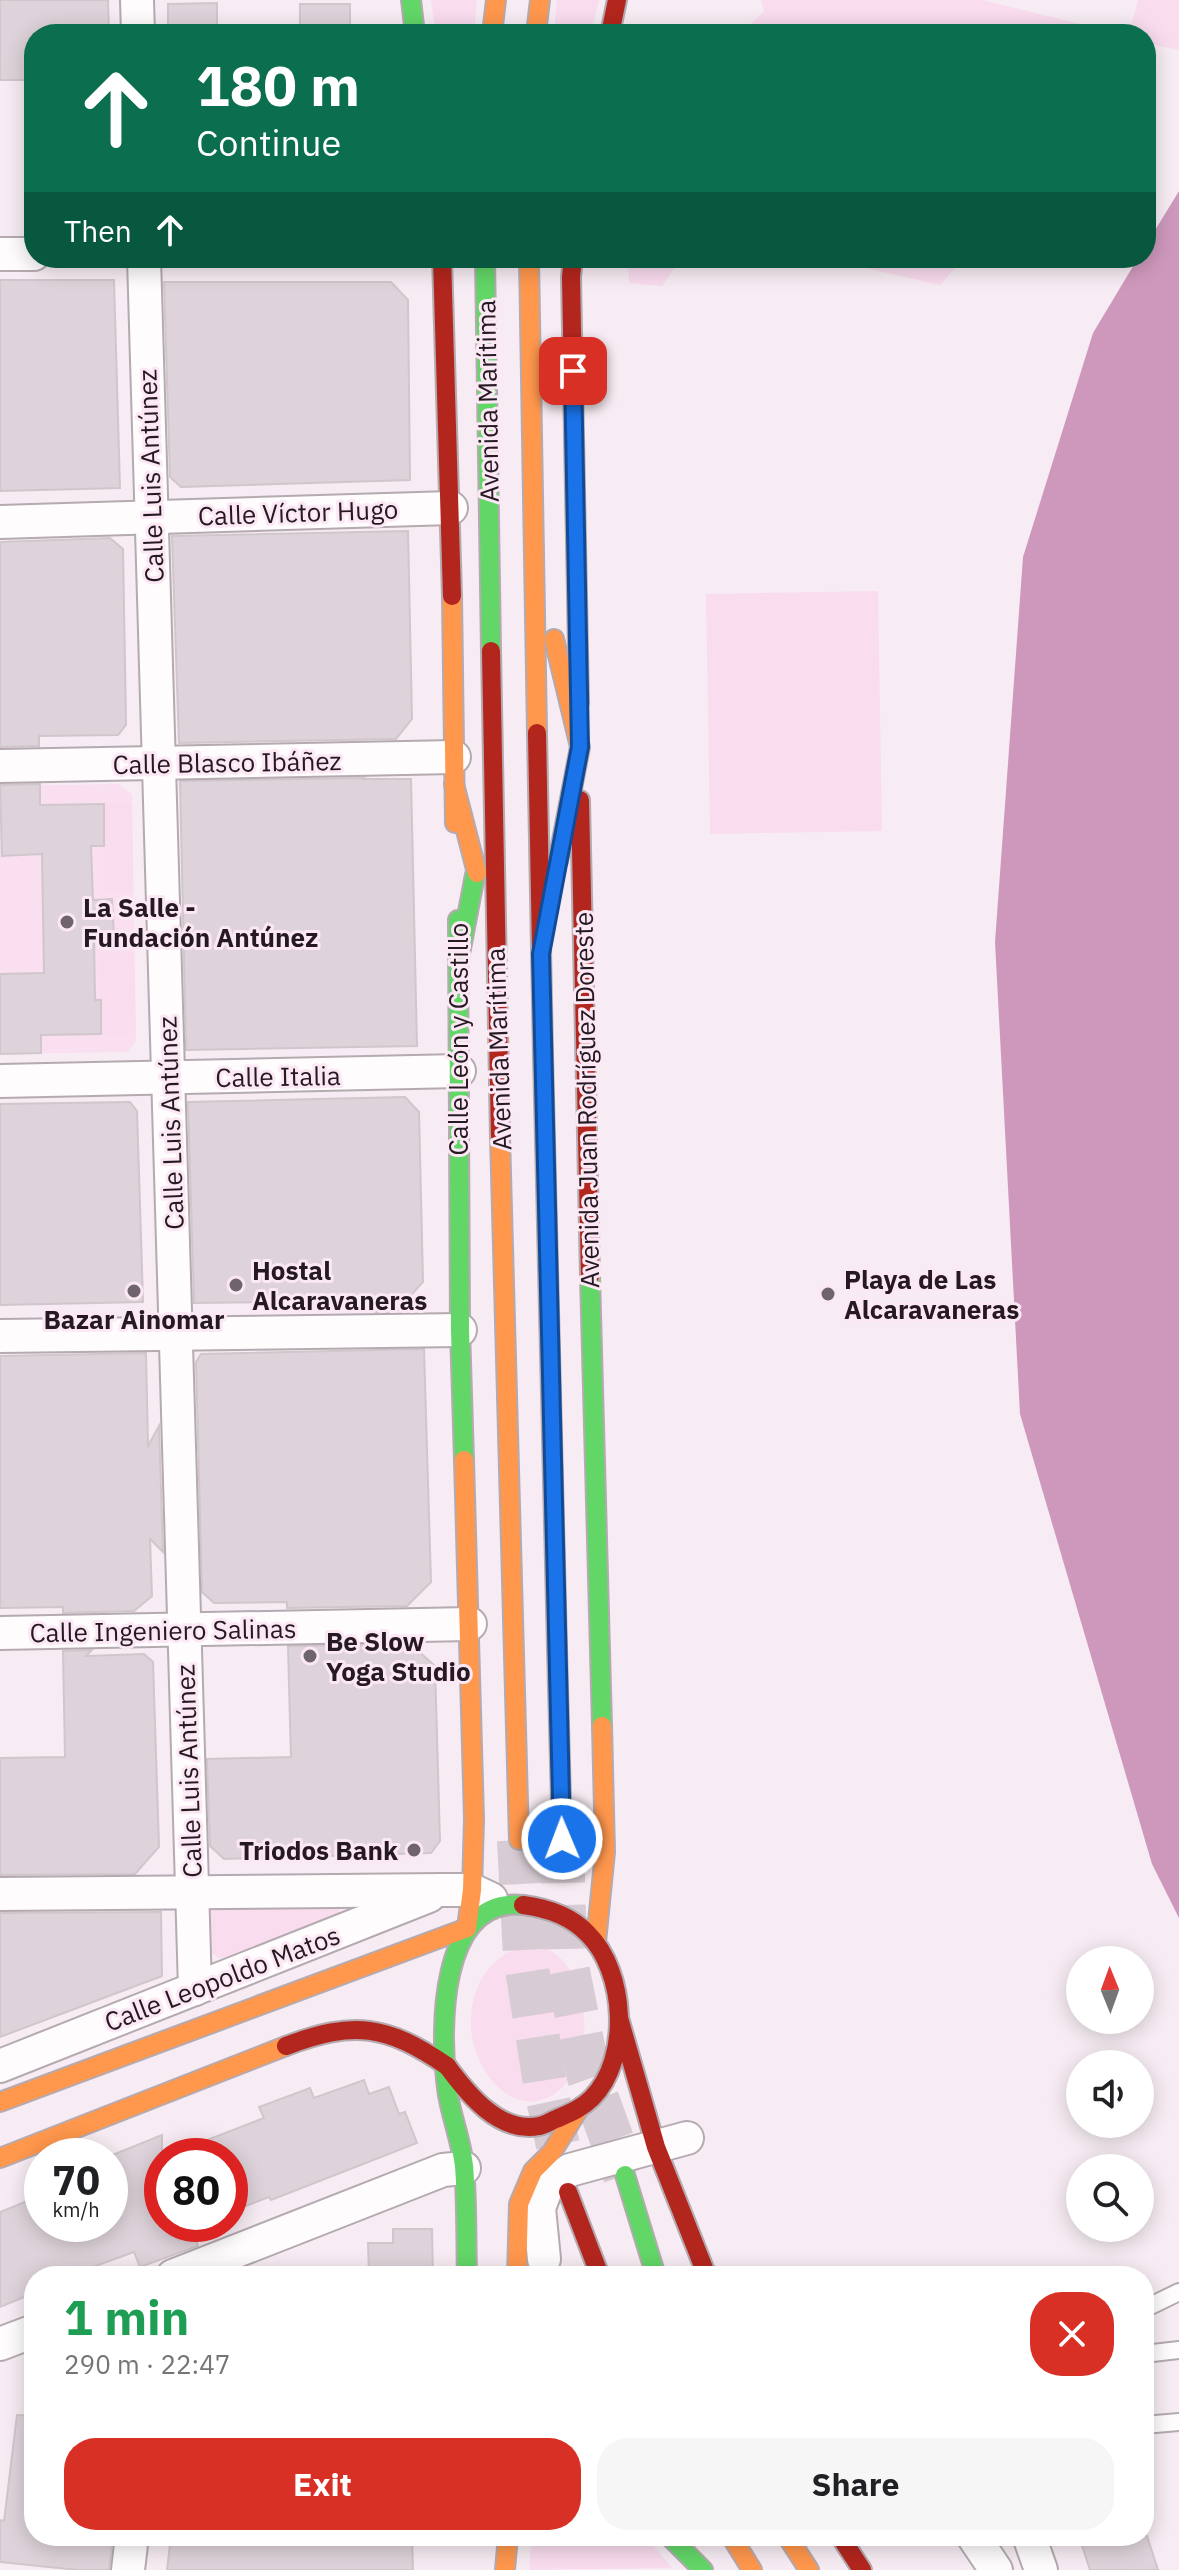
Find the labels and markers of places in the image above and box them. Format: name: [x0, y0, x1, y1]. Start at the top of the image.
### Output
pin: [539, 337, 607, 405]
place label: La Salle - Fundación Antúnez: [83, 890, 319, 954]
marker: La Salle - Fundación Antúnez: [58, 913, 76, 931]
place label: Hostal Alcaravaneras: [252, 1253, 427, 1317]
place label: Playa de Las Alcaravaneras: [844, 1262, 1019, 1326]
marker: Hostal Alcaravaneras: [227, 1276, 245, 1294]
marker: Bazar Ainomar: [125, 1282, 143, 1300]
marker: Playa de Las Alcaravaneras: [819, 1285, 837, 1303]
place label: Bazar Ainomar: [44, 1302, 225, 1336]
place label: Be Slow Yoga Studio: [326, 1624, 471, 1688]
marker: Be Slow Yoga Studio: [301, 1647, 319, 1665]
place label: Triodos Bank: [239, 1833, 398, 1867]
marker: Triodos Bank: [405, 1841, 423, 1859]

